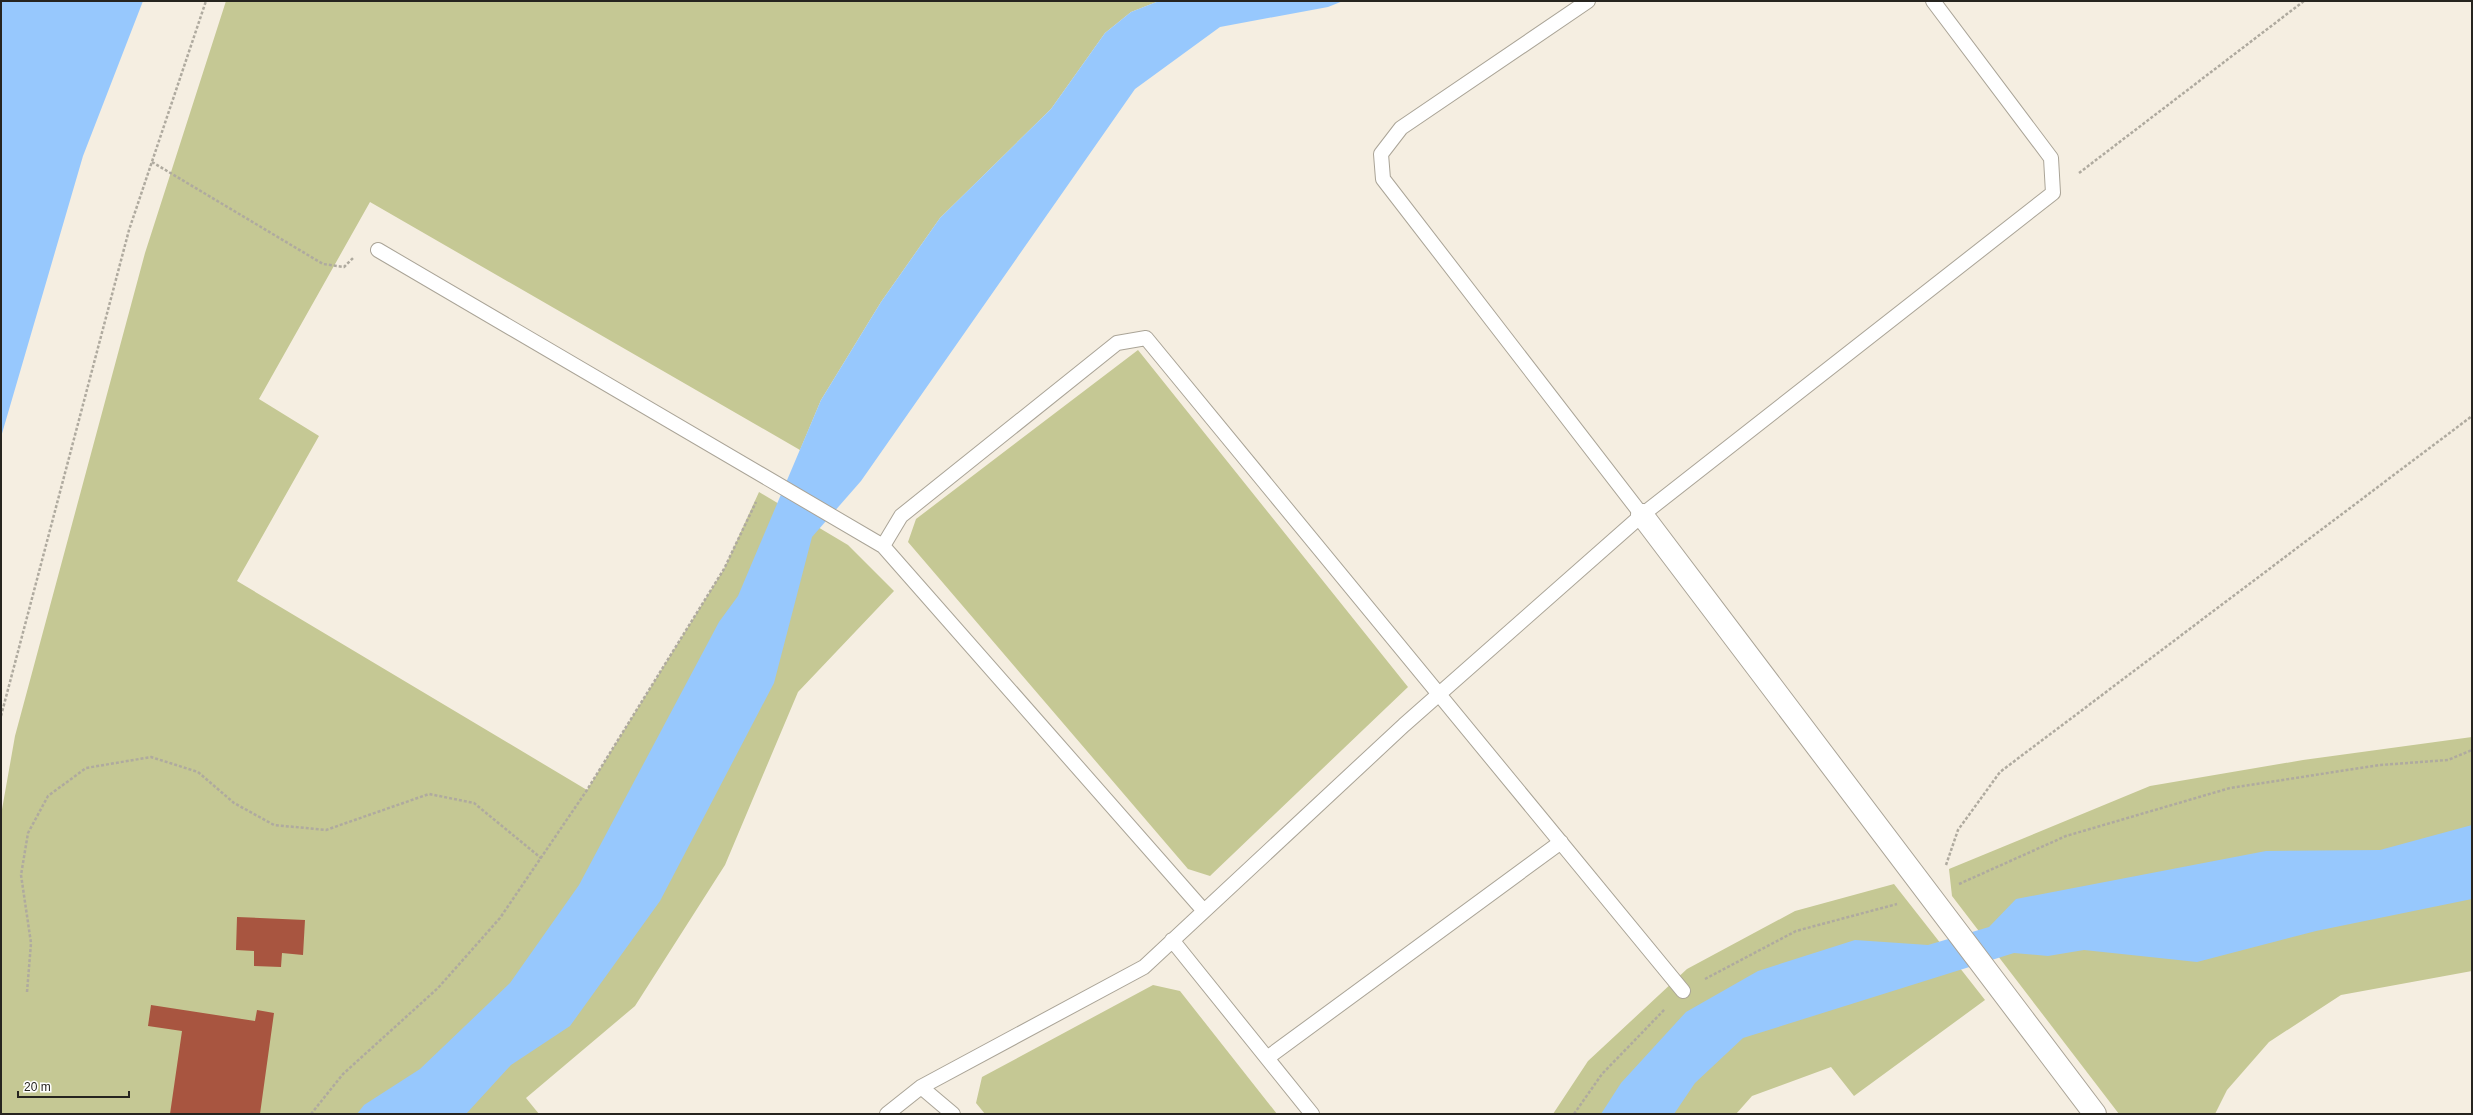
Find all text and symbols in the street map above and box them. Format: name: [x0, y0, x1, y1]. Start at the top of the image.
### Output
scale bar: [18, 1073, 129, 1099]
text: 20 m: [24, 1080, 51, 1094]

